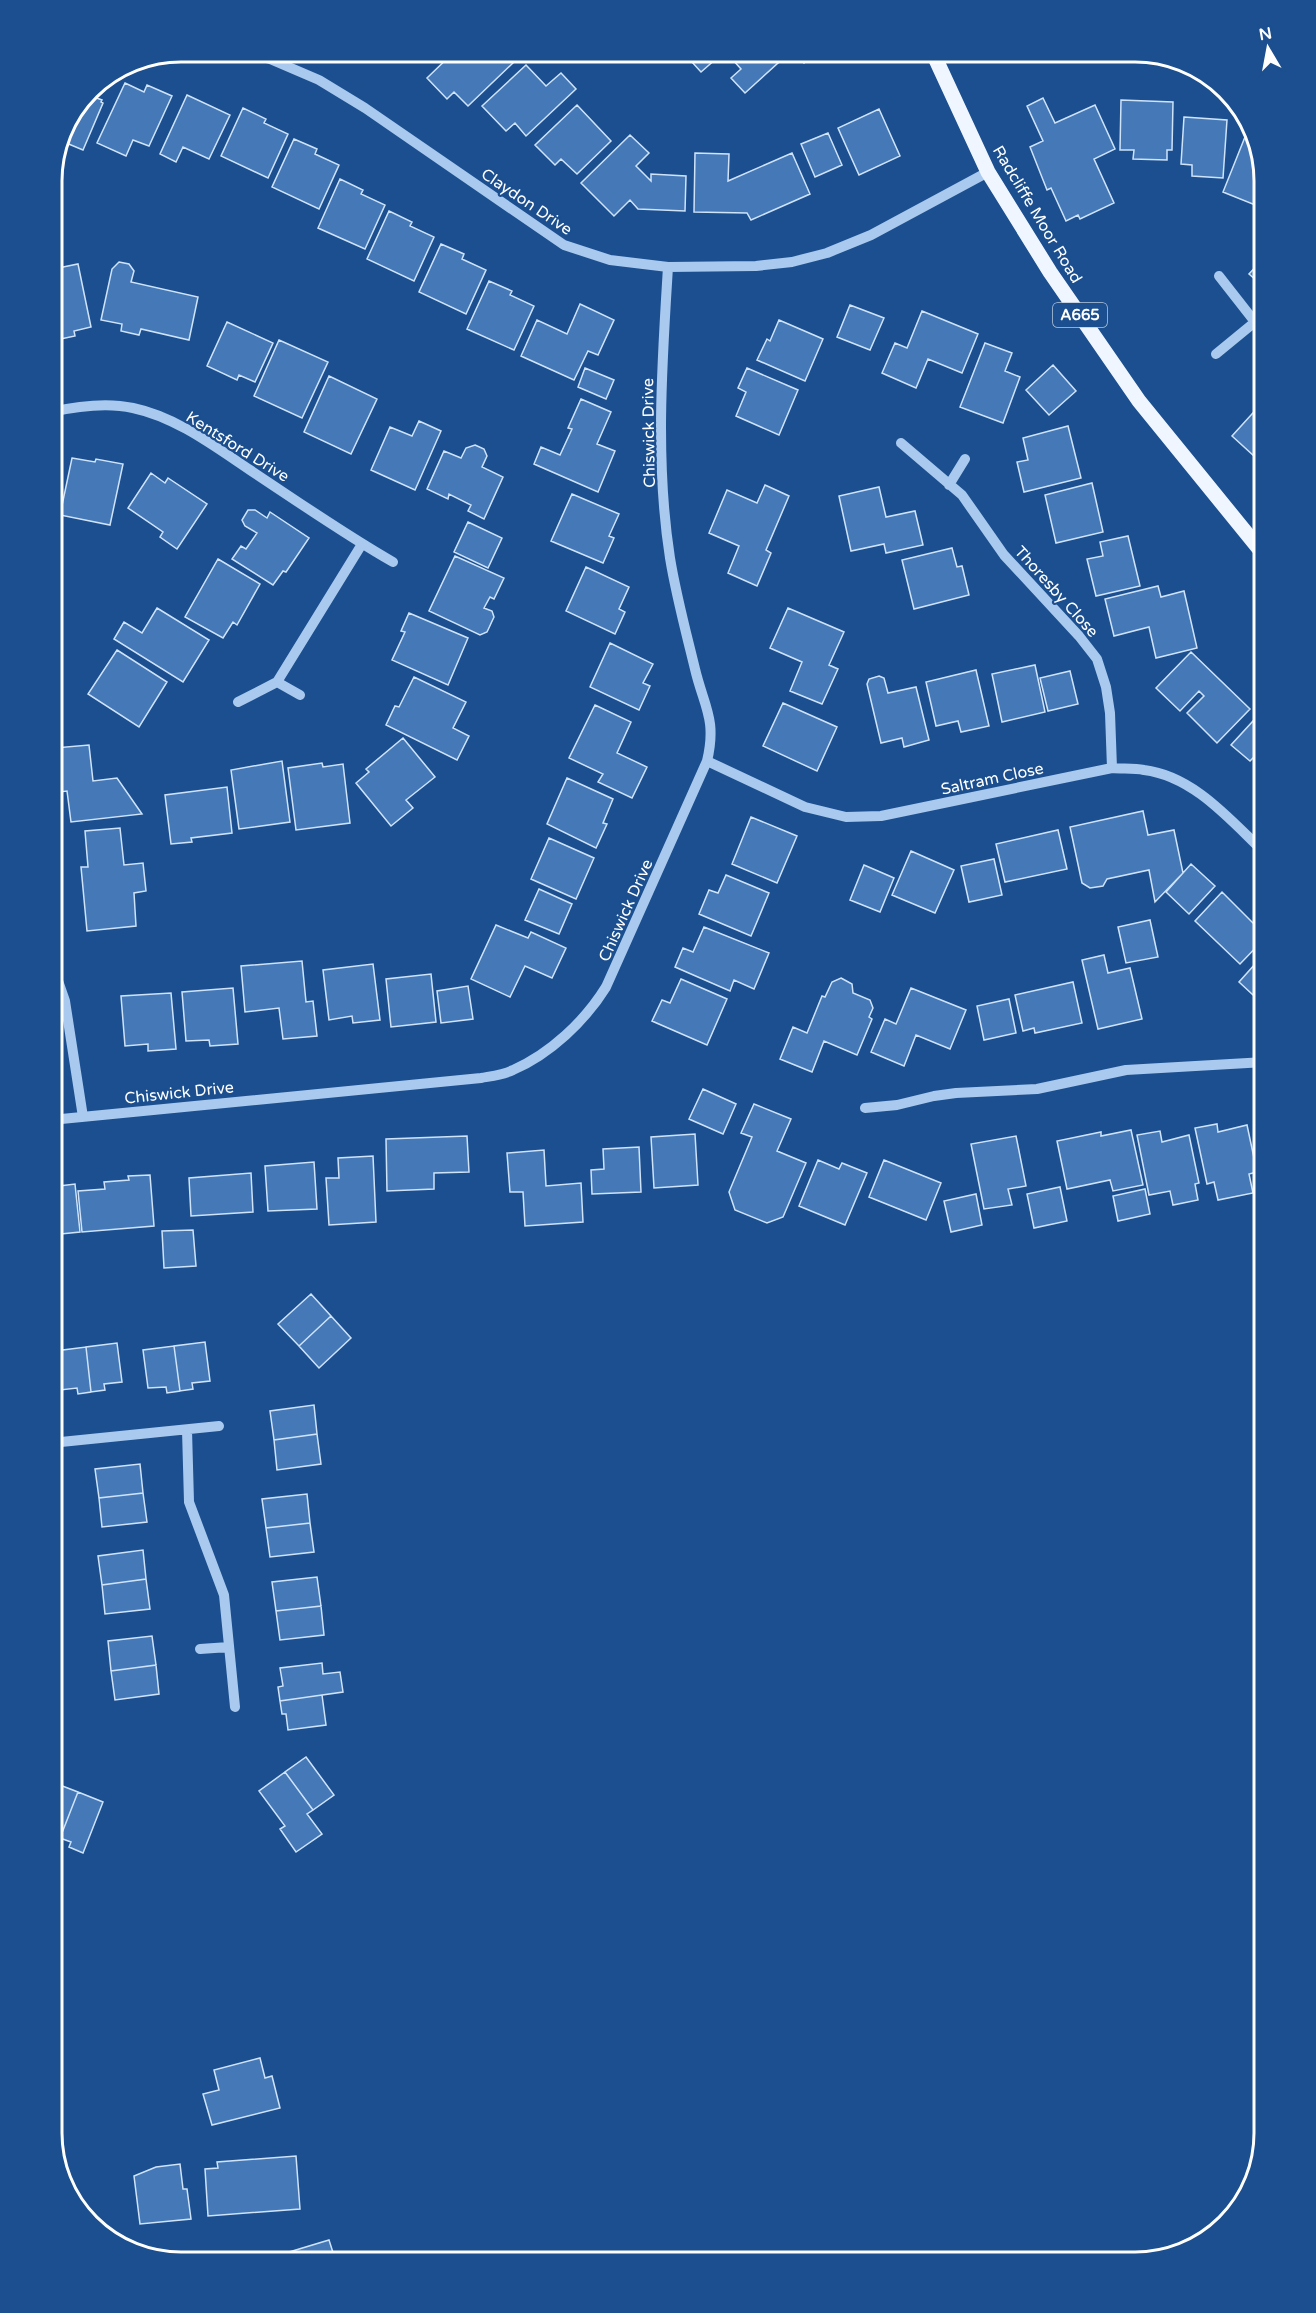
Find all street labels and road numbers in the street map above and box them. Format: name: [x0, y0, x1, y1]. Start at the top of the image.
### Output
street label: Radcliffe Moor Road: [988, 142, 1086, 287]
street label: Claydon Drive: [477, 164, 576, 240]
road number: A665: [1053, 303, 1107, 327]
street label: Chiswick Drive: [638, 378, 660, 488]
street label: Kentsford Drive: [182, 407, 293, 487]
street label: Thoresby Close: [1010, 542, 1103, 641]
street label: Saltram Close: [939, 758, 1045, 800]
street label: Chiswick Drive: [594, 856, 657, 965]
street label: Chiswick Drive: [123, 1077, 235, 1109]

